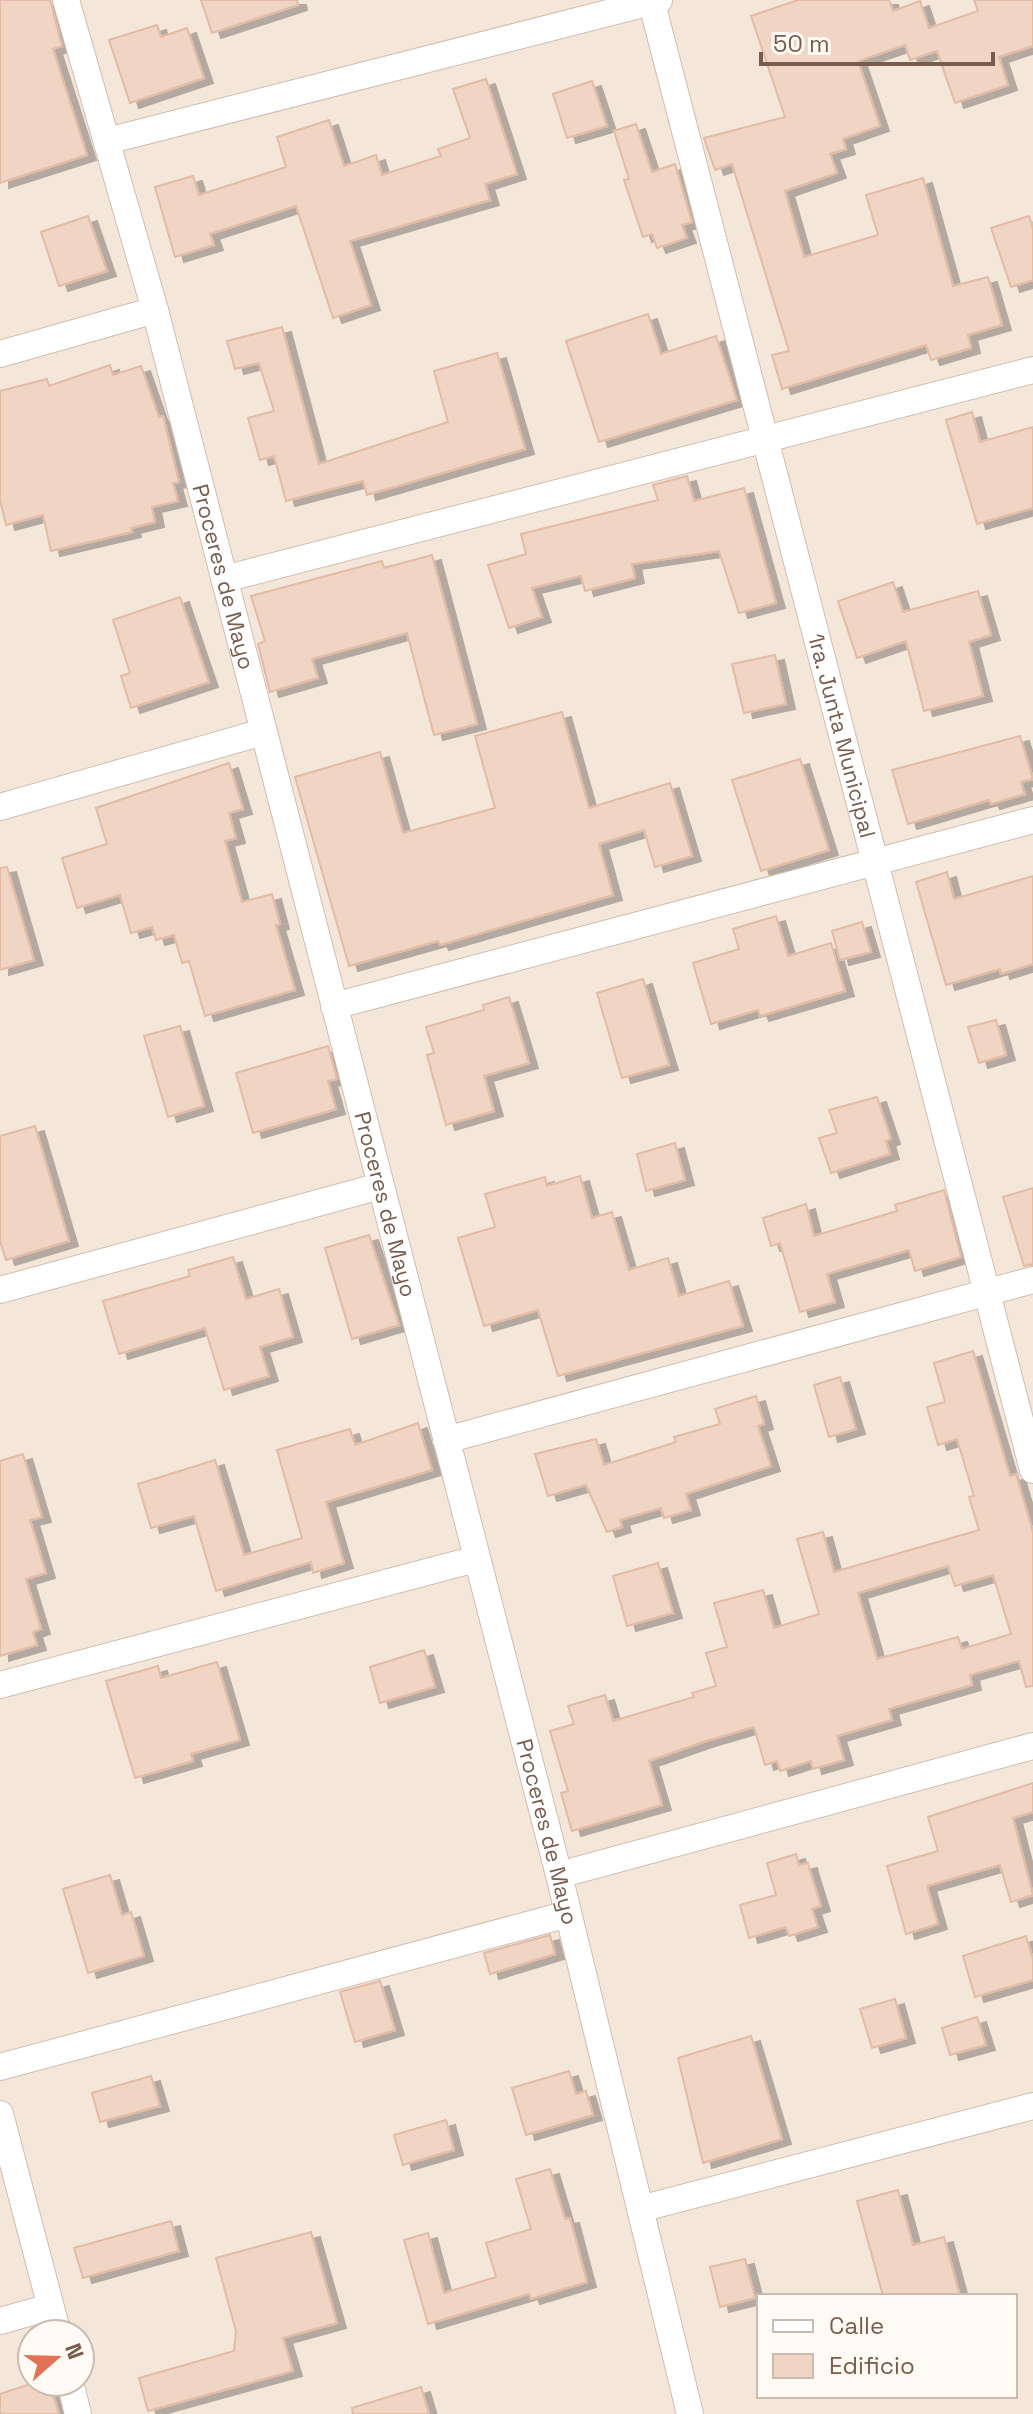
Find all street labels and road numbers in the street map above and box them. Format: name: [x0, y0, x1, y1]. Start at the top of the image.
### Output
street label: Proceres de Mayo: [186, 481, 261, 672]
street label: 1ra. Junta Municipal: [802, 630, 882, 841]
street label: Proceres de Mayo: [348, 1108, 423, 1300]
street label: Proceres de Mayo: [510, 1736, 585, 1927]

